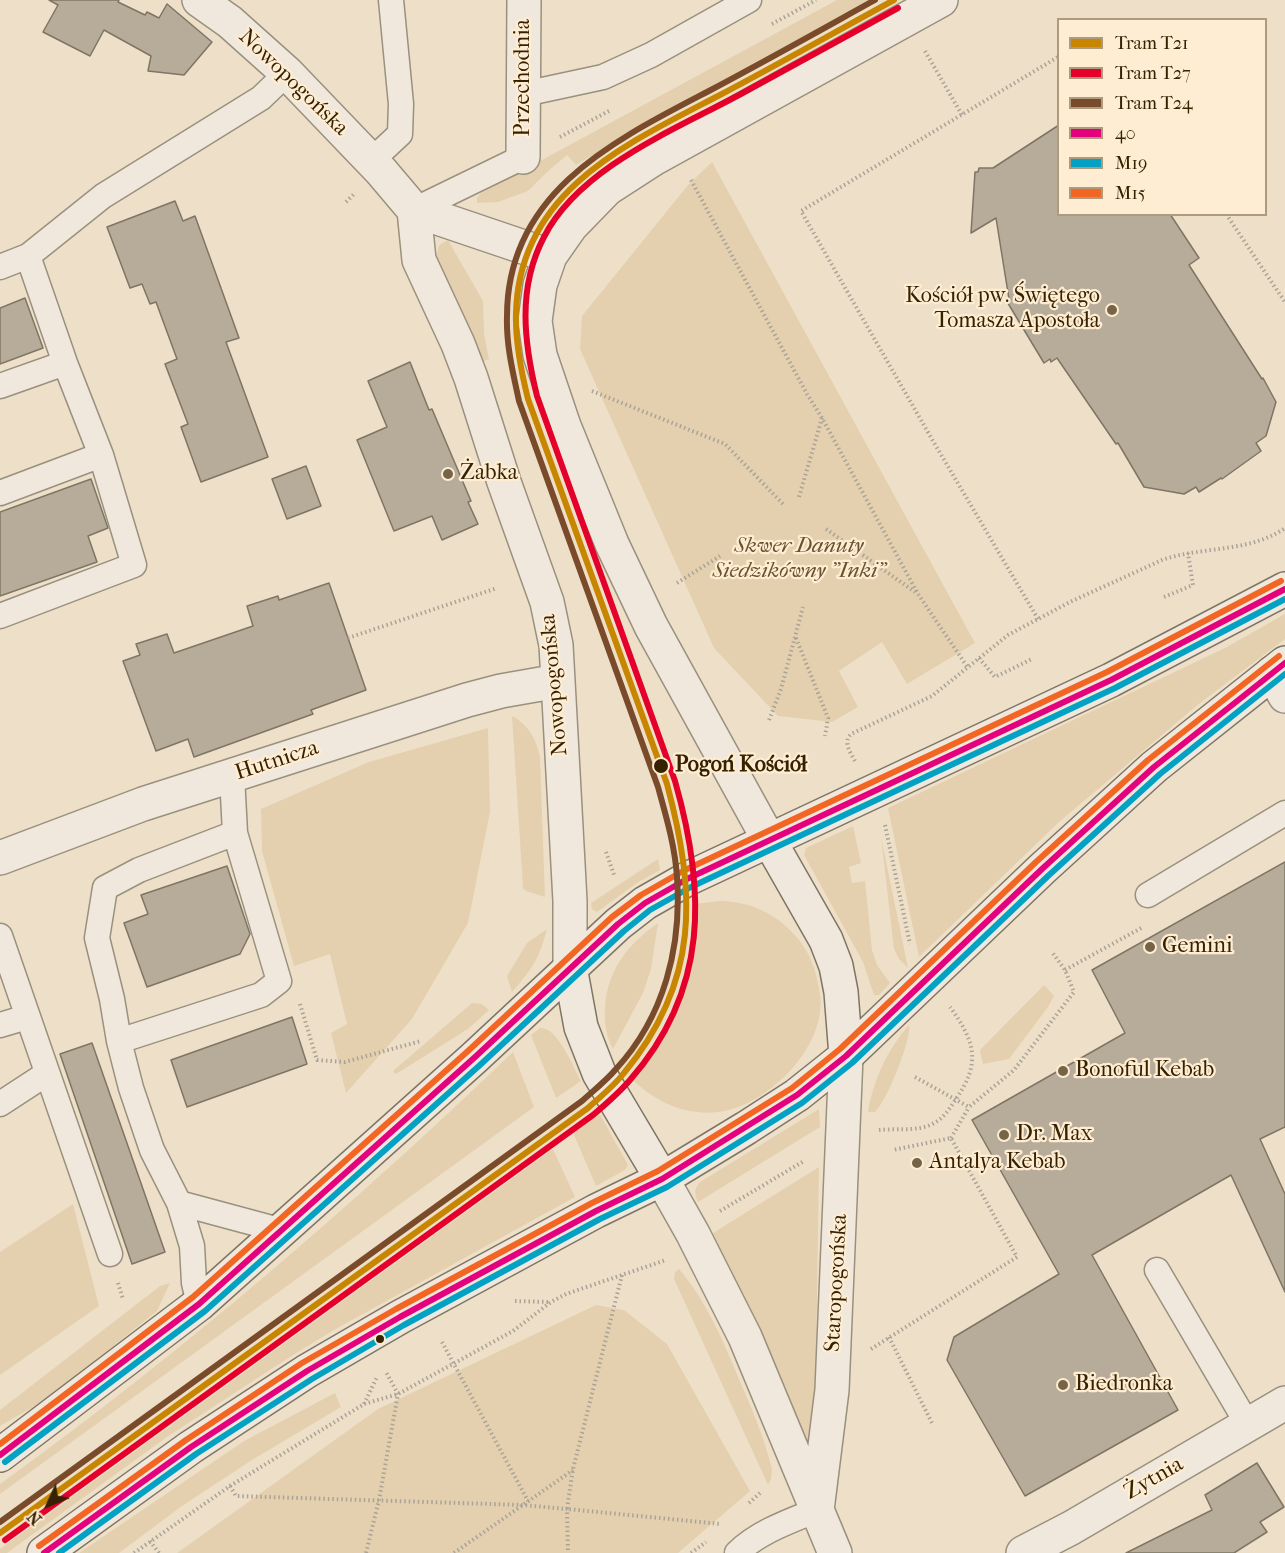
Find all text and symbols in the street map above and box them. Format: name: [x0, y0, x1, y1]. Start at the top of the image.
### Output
legend: [1057, 18, 1267, 216]
street label: Przechodnia: [511, 19, 537, 137]
street label: Nowopogońska: [233, 24, 353, 142]
text: Tram T21: [1115, 33, 1189, 54]
text: Tram T27: [1115, 63, 1191, 84]
text: Tram T24: [1115, 93, 1193, 114]
text: 40: [1115, 123, 1136, 144]
text: M19: [1115, 153, 1147, 174]
text: M15: [1115, 183, 1146, 204]
place label: Kościół pw. Świętego Tomasza Apostoła: [905, 284, 1100, 336]
marker: Kościół pw. Świętego Tomasza Apostoła: [1105, 303, 1119, 317]
place label: Żabka: [460, 461, 518, 487]
marker: Żabka: [441, 467, 455, 481]
park label: Skwer Danuty Siedzikówny "Inki": [712, 534, 886, 586]
street label: Nowopogońska: [536, 613, 574, 757]
street label: Hutnicza: [232, 735, 322, 787]
place label: Pogoń Kościół: [675, 753, 807, 779]
marker: Pogoń Kościół: [652, 757, 670, 775]
place label: Gemini: [1162, 934, 1233, 960]
marker: Gemini: [1143, 940, 1157, 954]
place label: Bonoful Kebab: [1075, 1058, 1214, 1084]
marker: Bonoful Kebab: [1056, 1064, 1070, 1078]
place label: Dr. Max: [1016, 1122, 1092, 1148]
marker: Dr. Max: [997, 1128, 1011, 1142]
place label: Antalya Kebab: [929, 1150, 1066, 1176]
marker: Antalya Kebab: [910, 1156, 924, 1170]
street label: Staropogońska: [820, 1213, 854, 1353]
unlabelled marker: [374, 1333, 386, 1345]
place label: Biedronka: [1075, 1372, 1173, 1398]
marker: Biedronka: [1056, 1378, 1070, 1392]
street label: Żytnia: [1120, 1452, 1188, 1506]
north arrow: [18, 1475, 78, 1535]
text: N: [24, 1507, 46, 1529]

